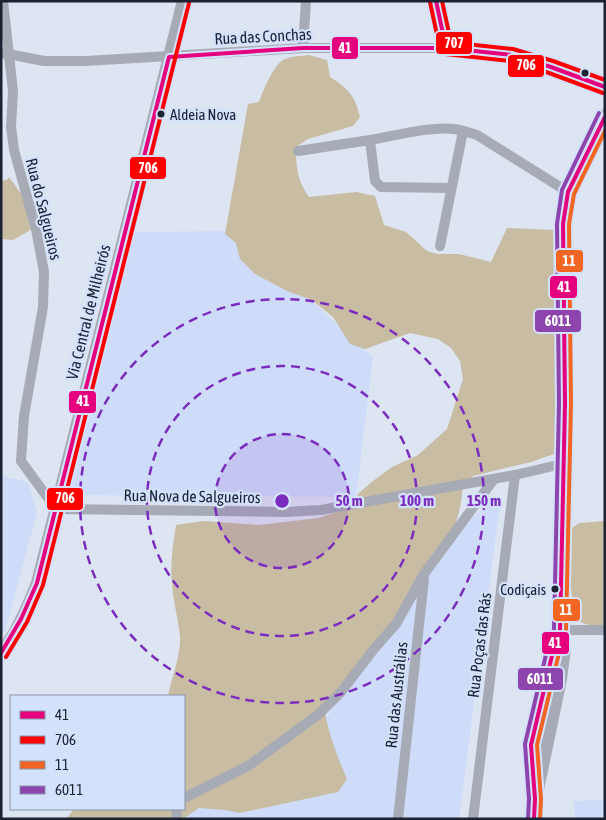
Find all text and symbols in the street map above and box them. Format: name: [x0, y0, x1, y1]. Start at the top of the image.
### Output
street label: Rua das Conchas: [214, 24, 312, 48]
line badge: 707: [435, 31, 473, 55]
text: 707: [444, 35, 464, 51]
line badge: 41: [331, 36, 359, 60]
text: 41: [337, 40, 352, 56]
line badge: 706: [507, 54, 545, 78]
text: 706: [516, 57, 536, 73]
unlabelled marker: [580, 68, 590, 78]
place label: Aldeia Nova: [170, 106, 236, 123]
marker: Aldeia Nova: [156, 109, 166, 119]
street label: Rua do Salgueiros: [22, 156, 65, 262]
line badge: 706: [129, 156, 167, 180]
text: 706: [138, 160, 158, 176]
street label: Via Central de Milheirós: [63, 242, 114, 381]
line badge: 11: [555, 249, 584, 273]
text: 11: [562, 253, 576, 269]
line badge: 41: [549, 275, 578, 299]
text: 41: [556, 279, 571, 295]
line badge: 6011: [534, 309, 582, 333]
text: 6011: [545, 313, 572, 329]
line badge: 41: [68, 390, 97, 414]
text: 41: [75, 393, 90, 409]
street label: Rua Nova de Salgueiros: [123, 486, 261, 507]
line badge: 706: [46, 487, 84, 511]
text: 706: [55, 490, 75, 506]
centre of rings: [273, 492, 291, 510]
text: 50 m: [336, 492, 363, 509]
text: 100 m: [400, 492, 434, 509]
text: 150 m: [467, 492, 501, 509]
place label: Codiçais: [500, 581, 546, 598]
marker: Codiçais: [550, 584, 560, 594]
street label: Rua Poças das Rás: [464, 591, 495, 699]
line badge: 11: [552, 598, 581, 622]
text: 11: [559, 602, 573, 618]
line badge: 41: [541, 631, 570, 655]
text: 41: [547, 635, 562, 651]
street label: Rua das Austrálias: [381, 641, 411, 749]
line badge: 6011: [517, 667, 564, 691]
text: 6011: [527, 671, 554, 687]
legend: [10, 695, 185, 810]
text: 41: [55, 706, 69, 723]
text: 706: [55, 731, 76, 748]
text: 11: [55, 756, 69, 773]
text: 6011: [55, 781, 83, 798]

